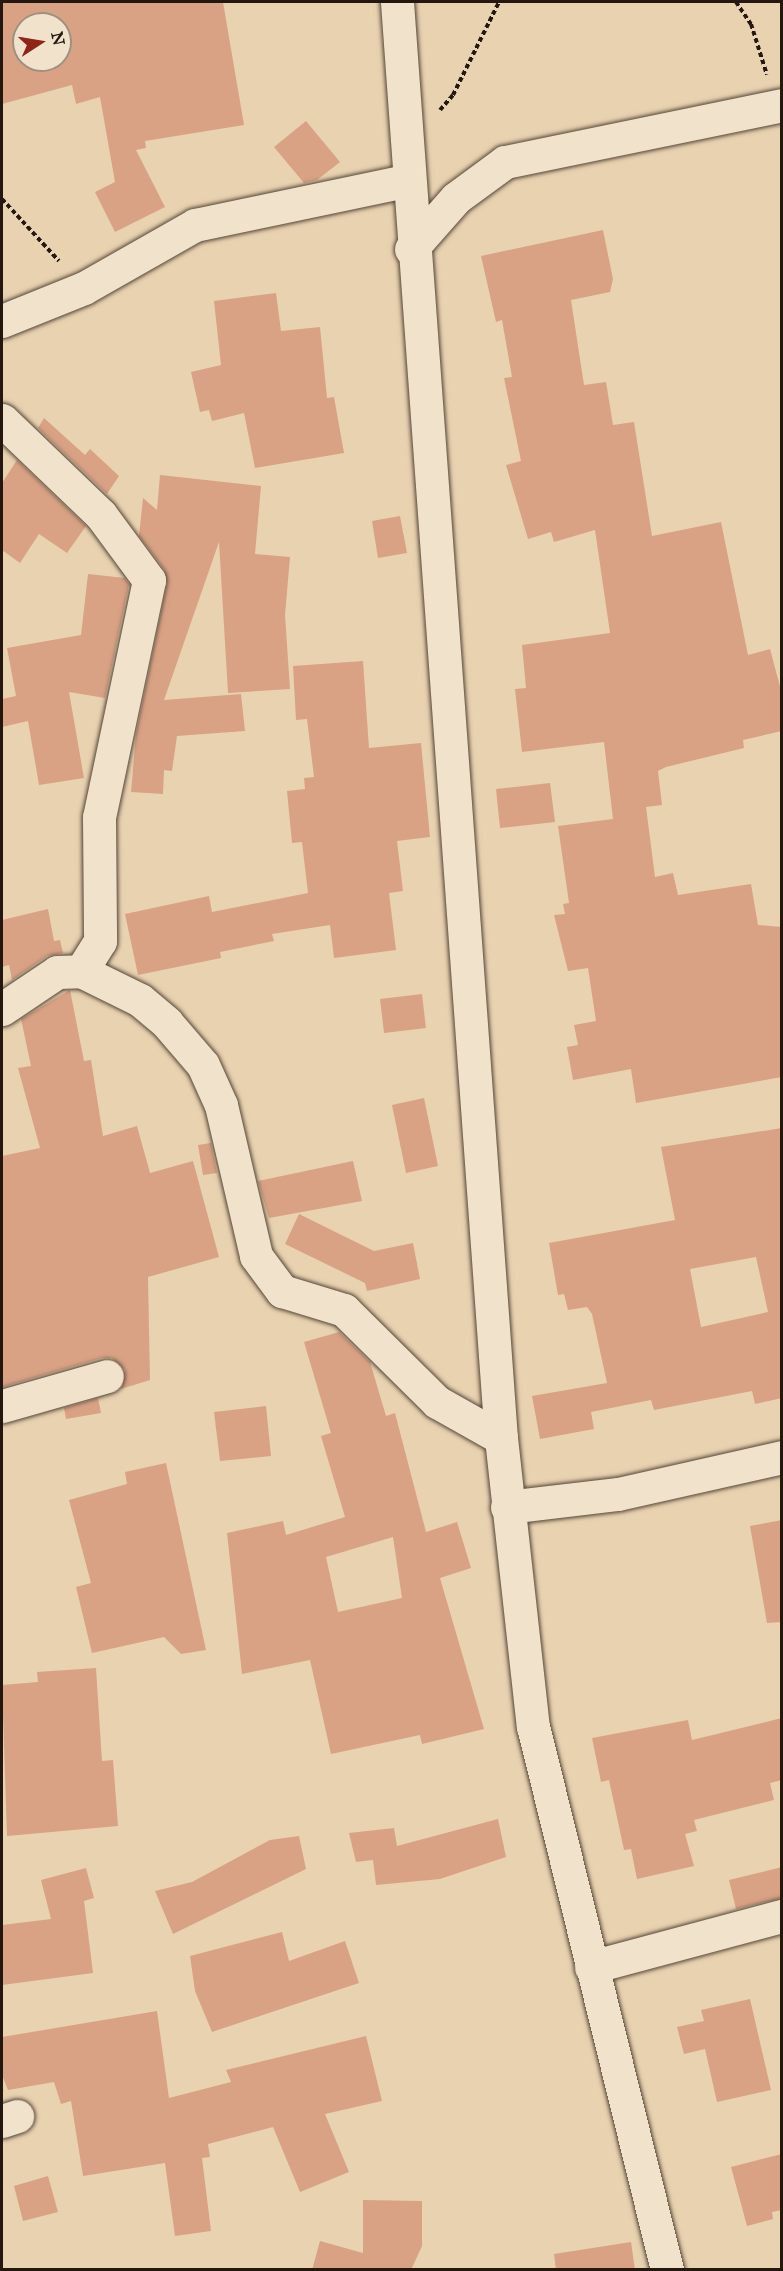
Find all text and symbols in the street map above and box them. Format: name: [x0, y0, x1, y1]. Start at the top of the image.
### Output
north arrow: [12, 12, 72, 72]
text: N: [47, 30, 69, 47]

